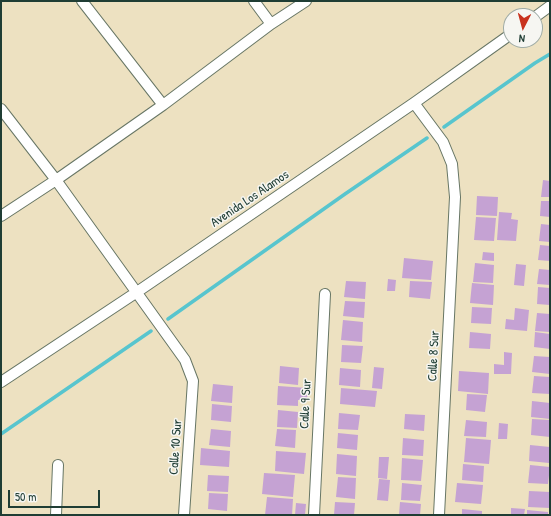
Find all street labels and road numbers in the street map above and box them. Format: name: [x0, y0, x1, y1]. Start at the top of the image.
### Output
street label: Avenida Los Alamos: [208, 167, 292, 231]
street label: Calle 8 Sur: [425, 330, 443, 382]
street label: Calle 9 Sur: [297, 379, 315, 429]
street label: Calle 10 Sur: [166, 419, 186, 475]

